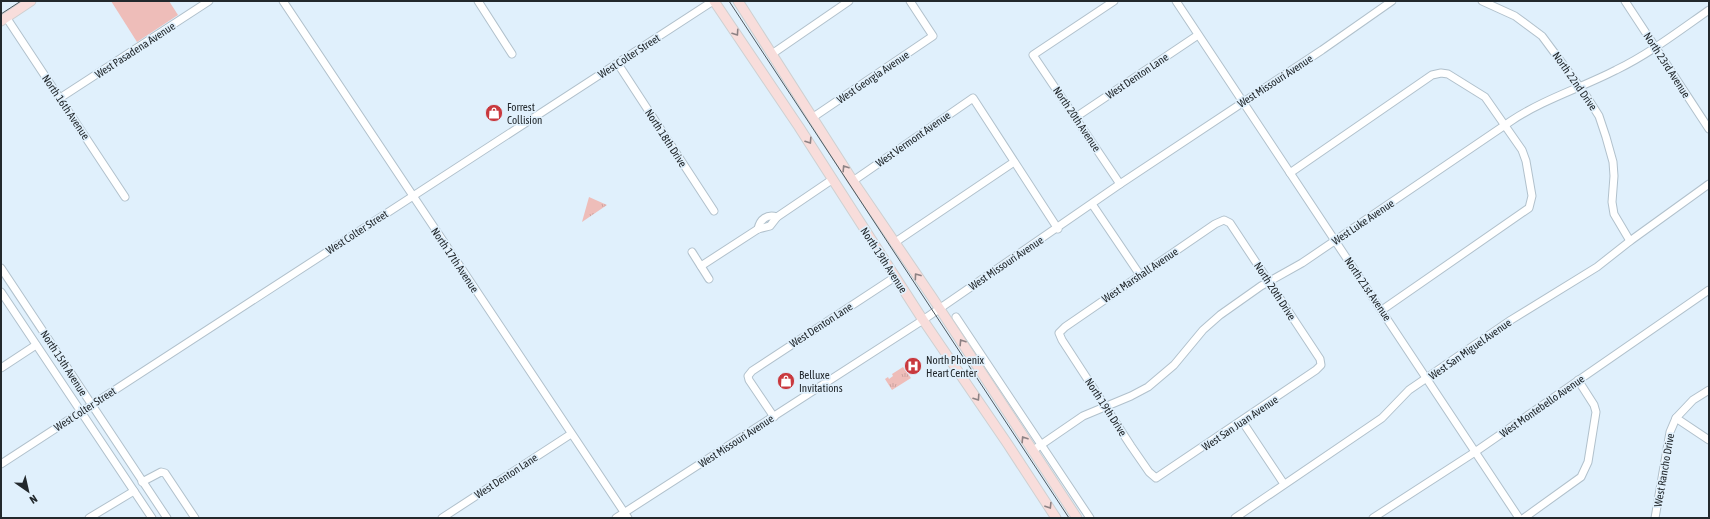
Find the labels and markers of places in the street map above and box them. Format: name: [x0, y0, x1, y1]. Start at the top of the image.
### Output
place label: Forrest Collision: [507, 101, 542, 126]
shop icon: Forrest Collision: [484, 103, 504, 123]
place label: North Phoenix Heart Center: [926, 354, 985, 379]
hospital icon: North Phoenix Heart Center: [903, 356, 923, 376]
place label: Belluxe Invitations: [799, 369, 843, 394]
shop icon: Belluxe Invitations: [776, 371, 796, 391]

